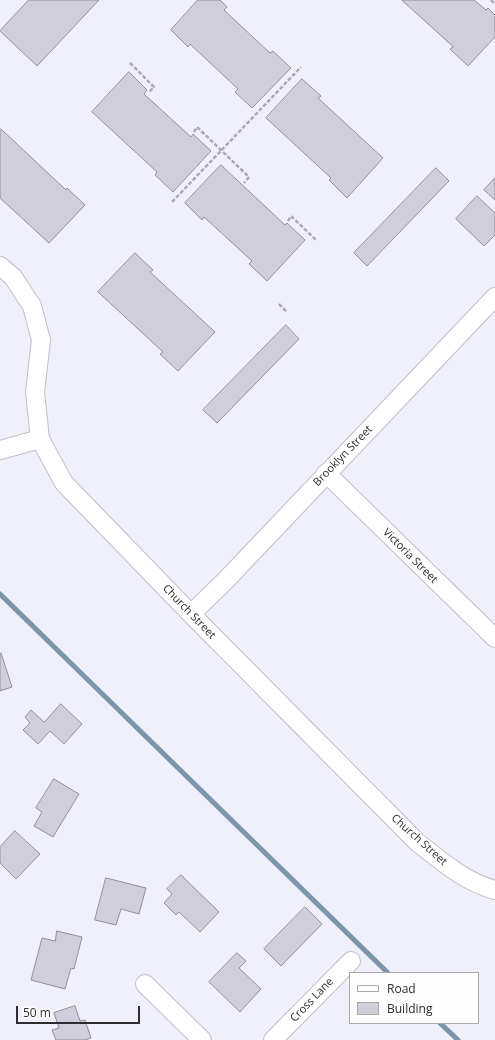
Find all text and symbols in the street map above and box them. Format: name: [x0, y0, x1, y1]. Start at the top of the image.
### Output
street label: Brooklyn Street: [311, 423, 375, 489]
street label: Victoria Street: [380, 526, 440, 586]
street label: Church Street: [160, 582, 218, 642]
street label: Church Street: [388, 812, 450, 868]
legend: [349, 972, 479, 1024]
street label: Cross Lane: [288, 975, 336, 1025]
text: Road: [387, 980, 416, 997]
scale bar: [18, 998, 142, 1024]
text: Building: [387, 1000, 432, 1017]
text: 50 m: [23, 1004, 51, 1021]

